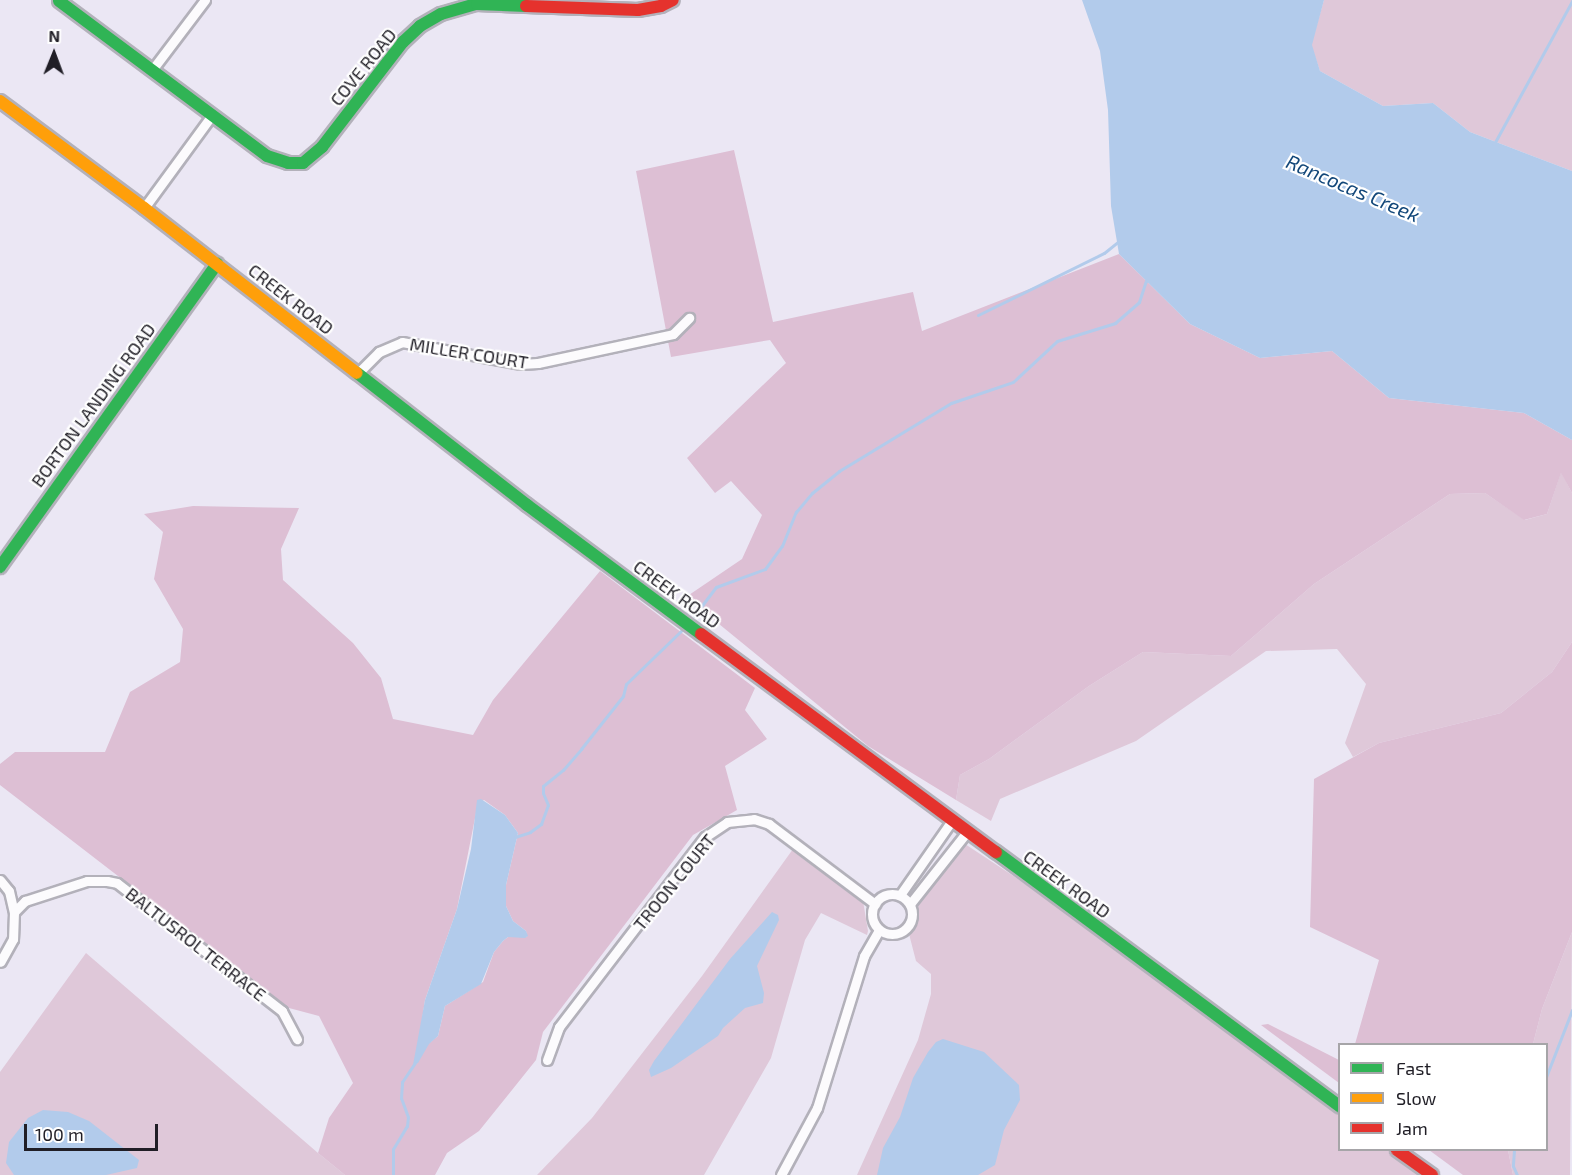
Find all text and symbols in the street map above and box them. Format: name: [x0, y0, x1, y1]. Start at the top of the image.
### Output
north arrow: [24, 24, 84, 84]
street label: COVE ROAD: [325, 24, 401, 110]
text: N: [48, 26, 60, 45]
water label: Rancocas Creek: [1283, 149, 1423, 227]
street label: CREEK ROAD: [244, 259, 338, 339]
street label: BORTON LANDING ROAD: [26, 319, 160, 491]
street label: MILLER COURT: [408, 333, 530, 373]
street label: CREEK ROAD: [629, 555, 725, 633]
street label: TROON COURT: [629, 829, 719, 935]
street label: CREEK ROAD: [1019, 845, 1115, 923]
street label: BALTUSROL TERRACE: [121, 882, 271, 1006]
legend: [1338, 1043, 1548, 1151]
text: Fast: [1396, 1057, 1431, 1079]
text: Slow: [1396, 1087, 1436, 1109]
scale bar: [27, 1112, 160, 1150]
text: Jam: [1396, 1117, 1428, 1139]
text: 100 m: [35, 1123, 84, 1145]

